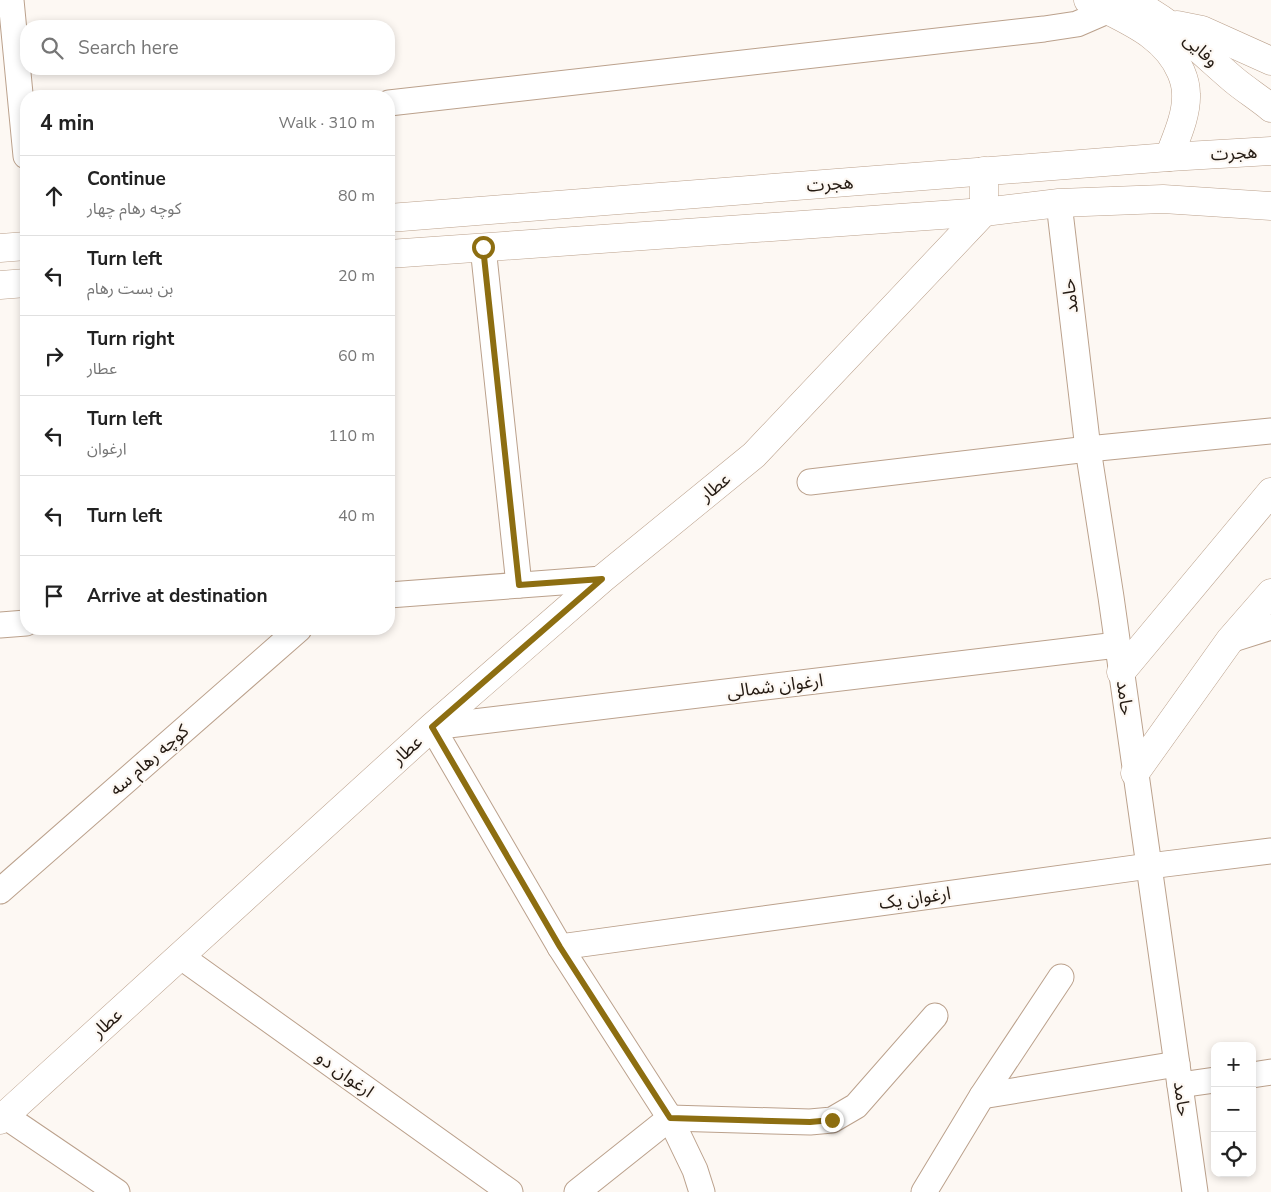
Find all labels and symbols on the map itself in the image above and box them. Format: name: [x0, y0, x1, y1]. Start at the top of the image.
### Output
street label: وفایی: [1178, 28, 1224, 72]
street label: هجرت: [1210, 140, 1258, 166]
street label: هجرت: [806, 170, 854, 198]
route start: [472, 236, 495, 259]
street label: حامد: [1056, 277, 1084, 315]
street label: عطار: [694, 467, 736, 508]
street label: ارغوان شمالی: [725, 668, 825, 704]
street label: حامد: [1111, 679, 1139, 717]
street label: کوچه رهام سه: [104, 719, 195, 803]
street label: عطار: [386, 730, 428, 771]
street label: ارغوان یک: [878, 881, 952, 915]
street label: عطار: [86, 1003, 128, 1044]
street label: ارغوان دو: [311, 1045, 379, 1103]
street label: حامد: [1168, 1080, 1196, 1118]
route end: [821, 1109, 844, 1132]

